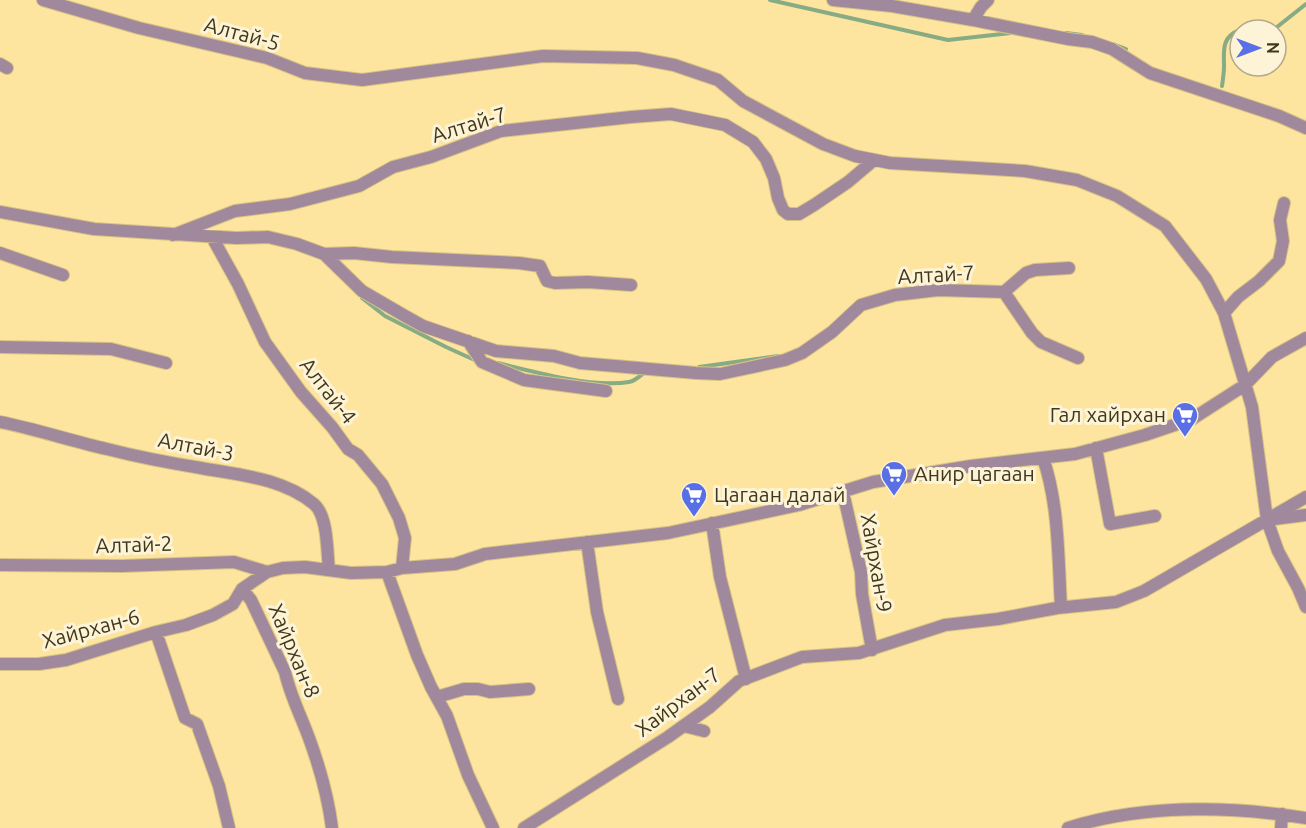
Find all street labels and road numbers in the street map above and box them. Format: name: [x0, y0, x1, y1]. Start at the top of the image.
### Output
street label: Алтай-5: [202, 11, 282, 55]
street label: Алтай-7: [428, 101, 509, 147]
street label: Алтай-7: [897, 260, 975, 288]
street label: Алтай-4: [296, 353, 362, 428]
street label: Алтай-3: [156, 427, 236, 465]
street label: Хайрхан-9: [856, 512, 897, 614]
street label: Алтай-2: [95, 531, 173, 557]
street label: Хайрхан-8: [264, 600, 325, 701]
street label: Хайрхан-6: [39, 604, 142, 653]
street label: Хайрхан-7: [630, 662, 725, 741]

